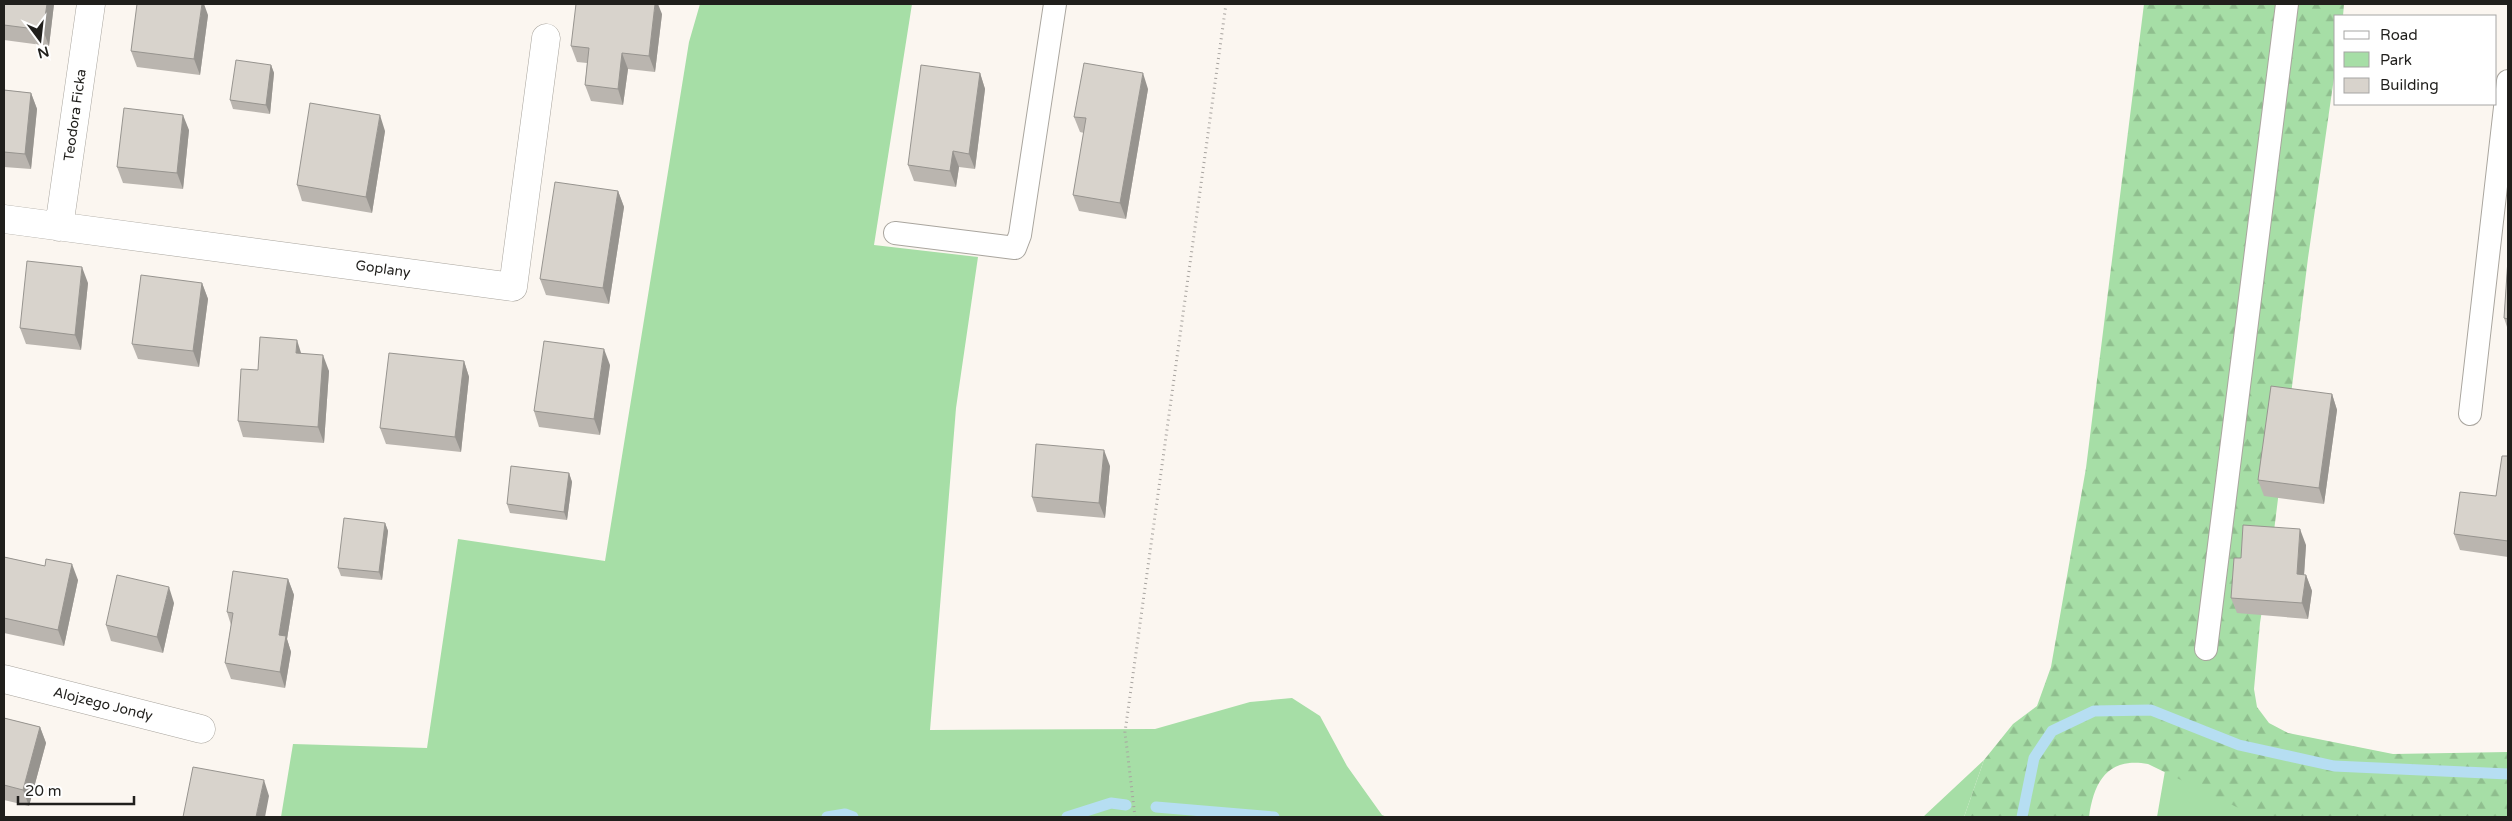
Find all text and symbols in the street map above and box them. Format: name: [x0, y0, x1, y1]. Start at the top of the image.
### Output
north arrow: [15, 15, 65, 65]
legend: [2334, 15, 2497, 105]
text: Road: [2380, 26, 2418, 44]
text: N: [36, 42, 51, 62]
text: Park: [2380, 51, 2412, 69]
street label: Teodora Ficka: [60, 68, 90, 162]
text: Building: [2380, 76, 2439, 94]
street label: Goplany: [354, 257, 412, 281]
street label: Alojzego Jondy: [52, 683, 155, 725]
scale bar: [18, 774, 134, 806]
text: 20 m: [25, 782, 62, 800]

